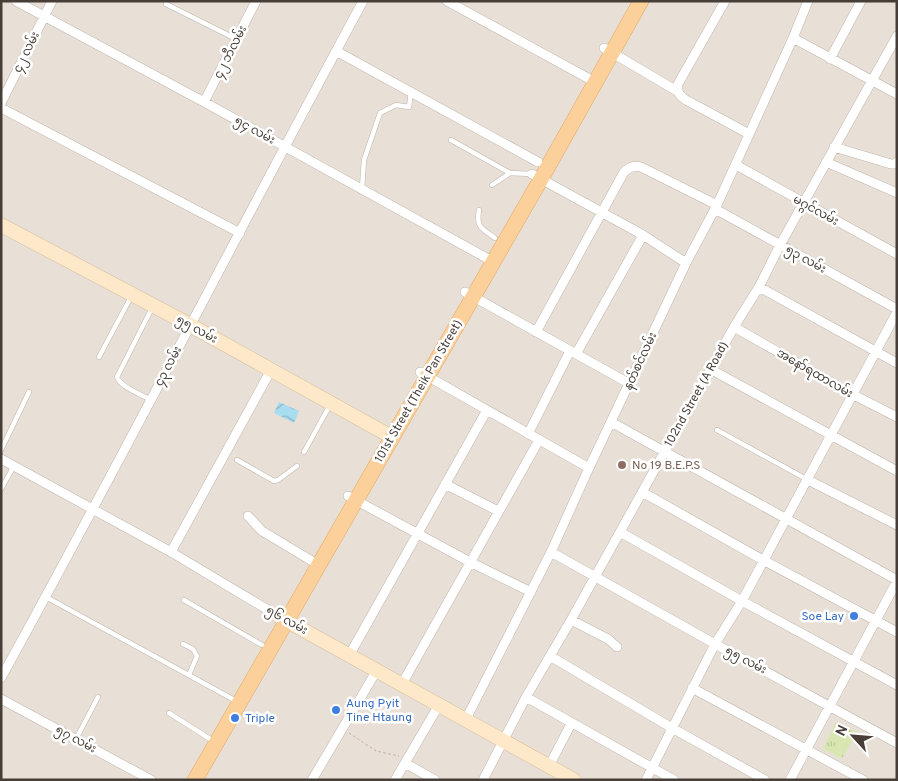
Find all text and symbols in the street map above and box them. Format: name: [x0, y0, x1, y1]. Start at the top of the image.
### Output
street label: ၄၂ ဘီလမ်း: [209, 22, 252, 82]
street label: ၄၂ လမ်း: [8, 28, 45, 76]
street label: ၅၄ လမ်း: [231, 111, 279, 149]
street label: မဂ္ဂင်လမ်း: [789, 190, 842, 232]
street label: ၅၃ လမ်း: [782, 240, 830, 278]
street label: ၅၅ လမ်း: [173, 310, 221, 349]
street label: 101st Street (Theik Pan Street): [371, 317, 466, 466]
street label: နတ်စင်လမ်း: [619, 329, 662, 393]
street label: 102nd Street (A Road): [661, 339, 733, 450]
street label: ၄၃ လမ်း: [150, 343, 187, 390]
street label: အနော်ရထာလမ်း: [773, 344, 857, 403]
place label: No 19 B.E.P.S: [632, 458, 701, 474]
marker: No 19 B.E.P.S: [616, 459, 628, 471]
street label: ၅၆ လမ်း: [262, 601, 311, 640]
place label: Soe Lay: [802, 609, 844, 625]
marker: Soe Lay: [848, 610, 860, 622]
street label: ၅၅ လမ်း: [722, 642, 770, 679]
place label: Aung Pyit Tine Htaung: [346, 696, 412, 726]
marker: Aung Pyit Tine Htaung: [330, 704, 342, 716]
place label: Triple: [245, 711, 275, 727]
north arrow: [828, 711, 878, 761]
marker: Triple: [229, 712, 241, 724]
street label: ၅၇ လမ်း: [52, 721, 100, 758]
text: N: [833, 723, 853, 739]

